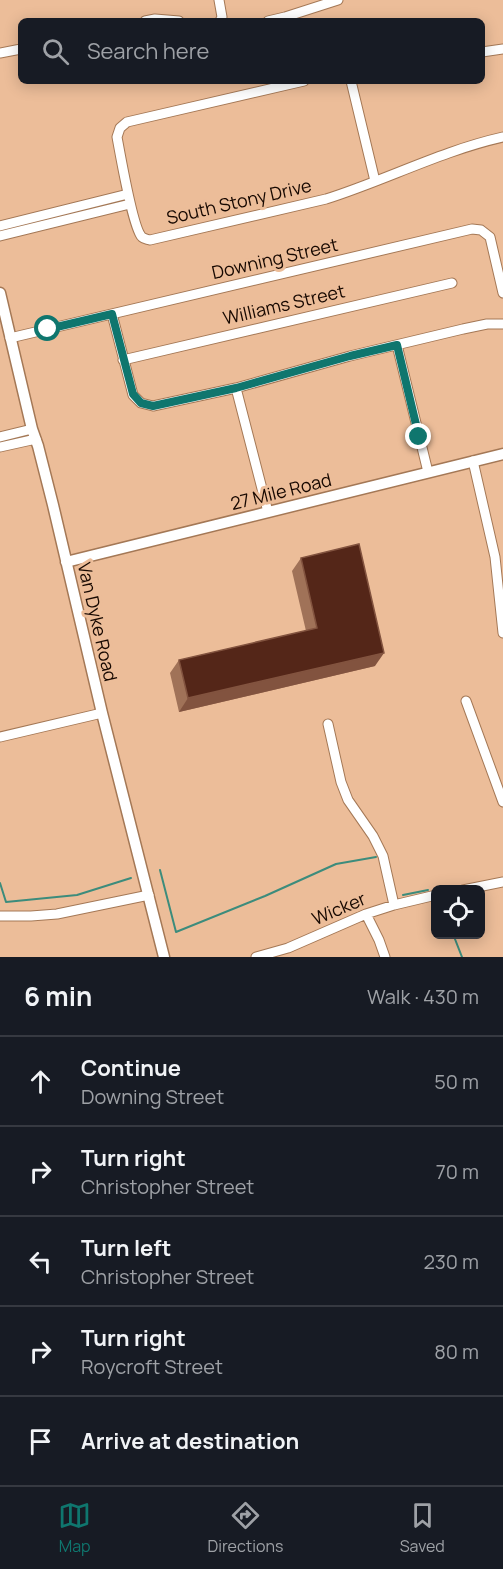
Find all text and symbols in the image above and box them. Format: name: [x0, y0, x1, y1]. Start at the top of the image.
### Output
search box: [18, 18, 485, 84]
icon: search: [39, 35, 72, 68]
text: Search here: [87, 36, 209, 66]
street label: South Stony Drive: [164, 173, 314, 229]
street label: Downing Street: [209, 232, 340, 284]
street label: Williams Street: [220, 278, 347, 330]
route start: [34, 315, 60, 341]
route end: [405, 423, 431, 449]
street label: 27 Mile Road: [228, 467, 334, 515]
street label: Van Dyke Road: [73, 560, 123, 684]
map controls: [431, 885, 485, 939]
button: locate: [431, 885, 485, 939]
street label: Wicker: [308, 886, 370, 930]
text: 6 min: [24, 978, 92, 1014]
text: Walk · 430 m: [367, 983, 479, 1010]
text: Continue: [81, 1053, 181, 1083]
icon: ahead: [24, 1065, 57, 1098]
text: 50 m: [434, 1068, 479, 1095]
text: Downing Street: [81, 1083, 224, 1110]
text: Turn right: [81, 1143, 186, 1173]
icon: right: [24, 1155, 57, 1188]
text: 70 m: [436, 1158, 479, 1185]
text: Christopher Street: [81, 1173, 254, 1200]
text: Turn left: [81, 1233, 171, 1263]
icon: left: [24, 1245, 57, 1278]
text: 230 m: [423, 1248, 479, 1275]
text: Christopher Street: [81, 1263, 254, 1290]
text: Turn right: [81, 1323, 186, 1353]
icon: right: [24, 1335, 57, 1368]
text: 80 m: [434, 1338, 479, 1365]
text: Roycroft Street: [81, 1353, 223, 1380]
icon: arrive: [24, 1425, 57, 1458]
text: Arrive at destination: [81, 1426, 299, 1456]
tab: Map: [58, 1499, 91, 1557]
tab: Directions: [208, 1499, 283, 1557]
tab: Saved: [400, 1499, 445, 1557]

